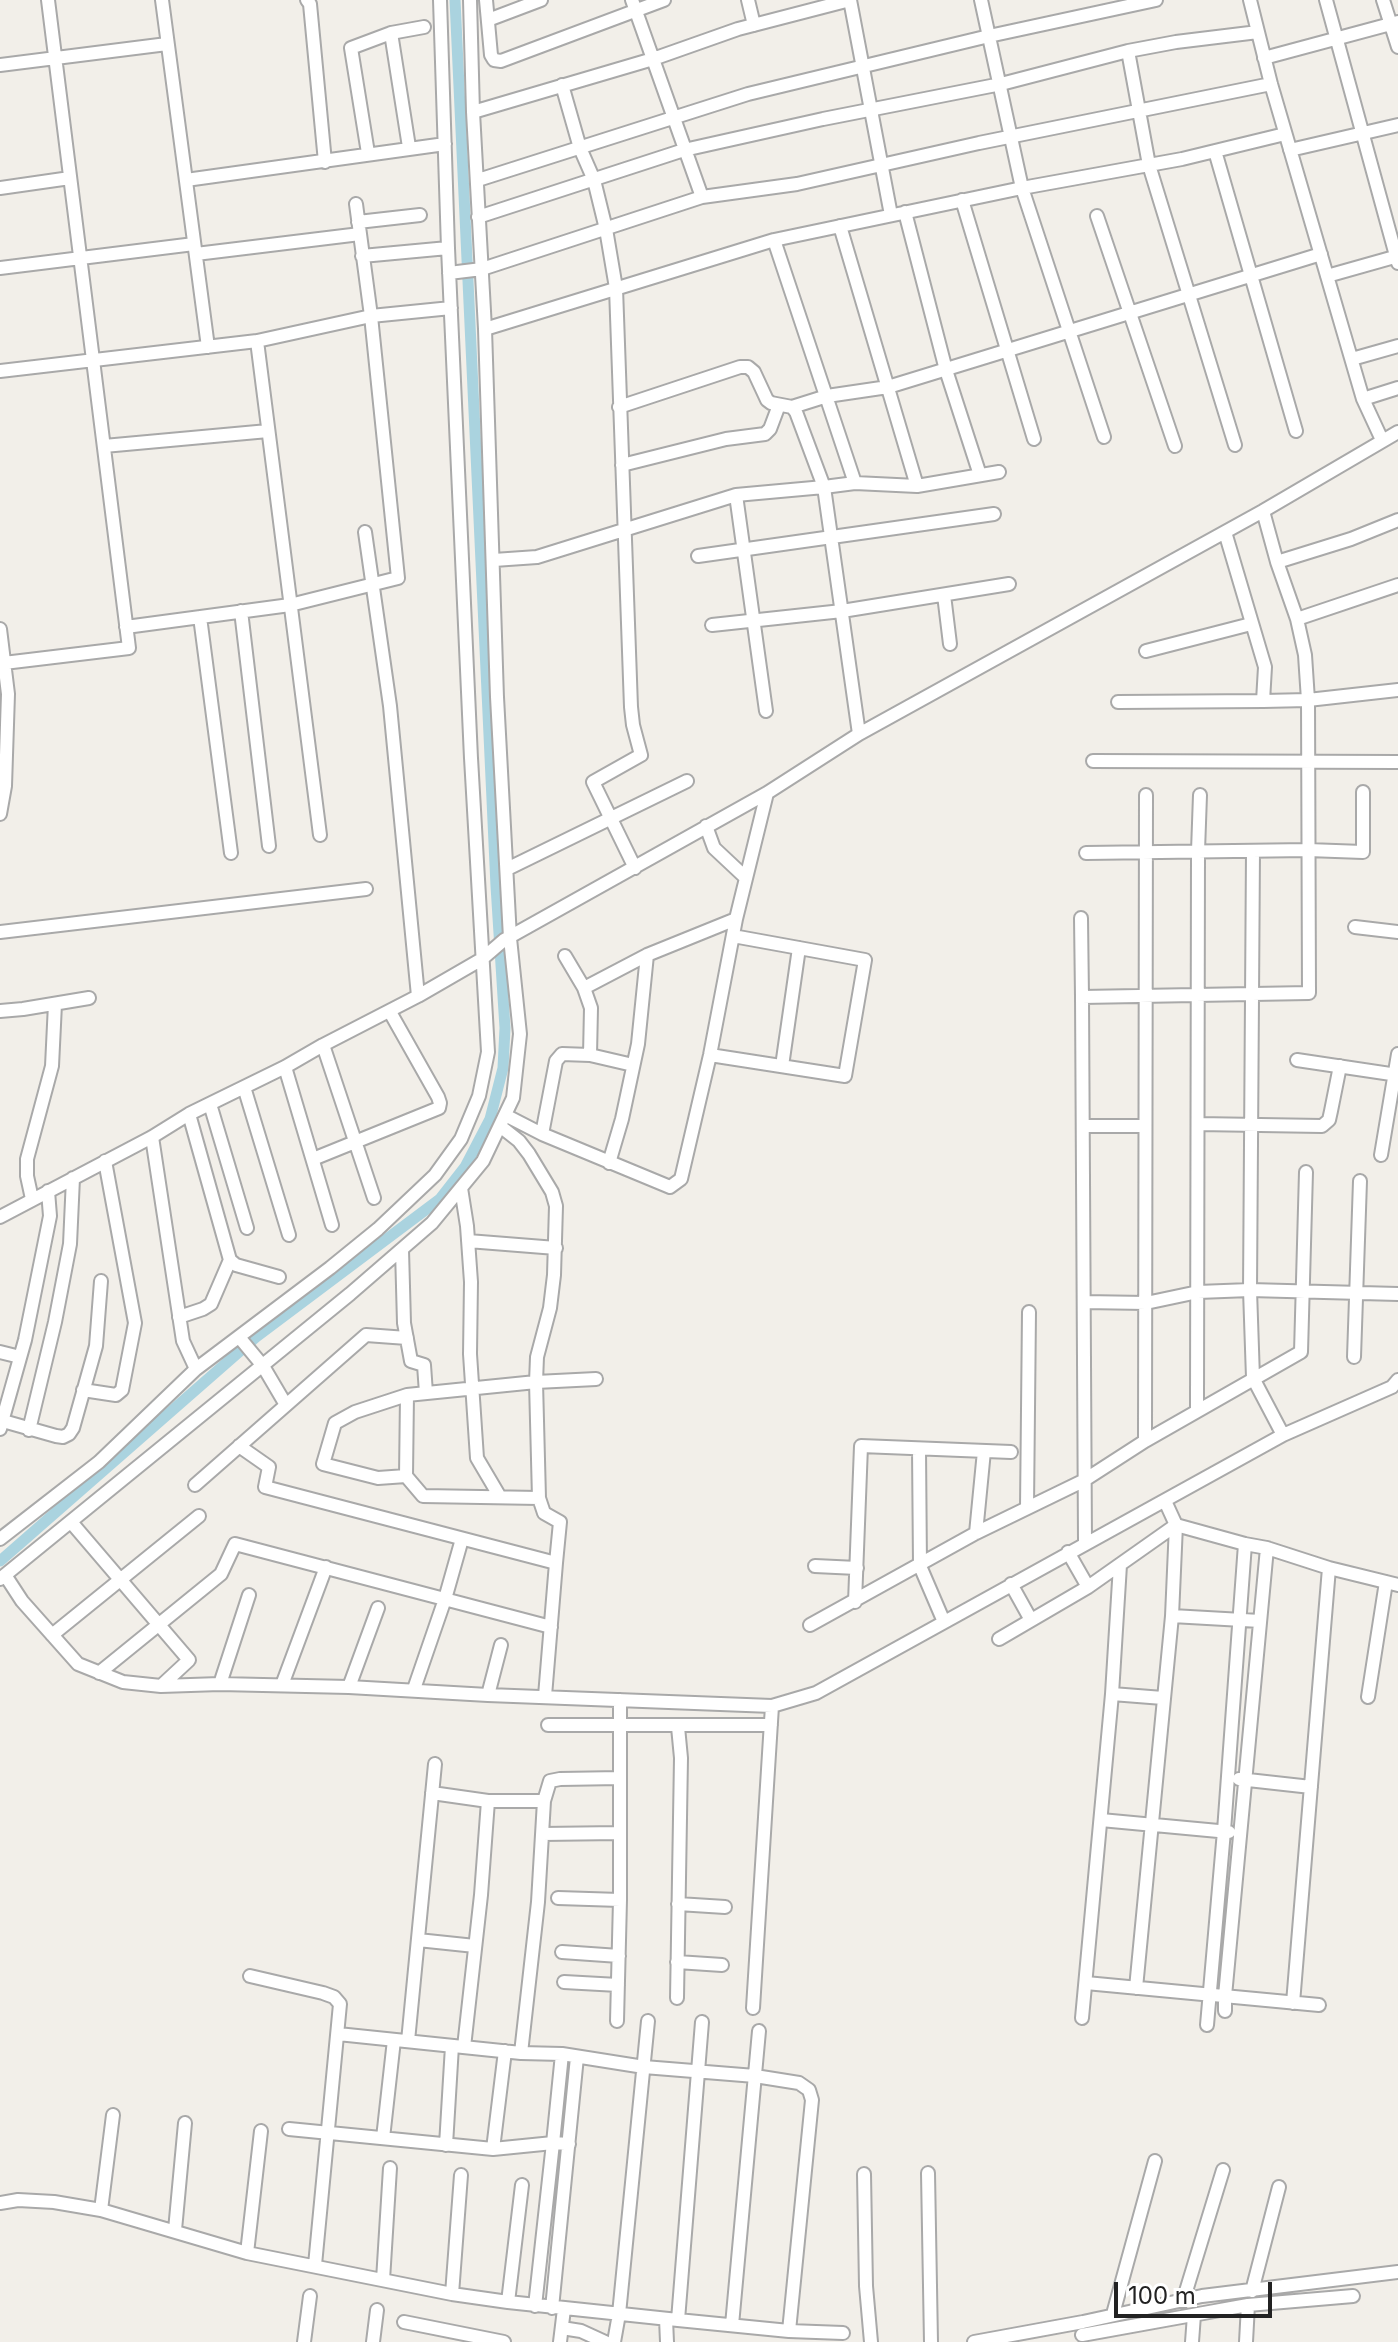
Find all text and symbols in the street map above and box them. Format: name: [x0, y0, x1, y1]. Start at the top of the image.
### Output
scale bar: [1118, 2266, 1276, 2316]
text: 100 m: [1128, 2281, 1196, 2310]

